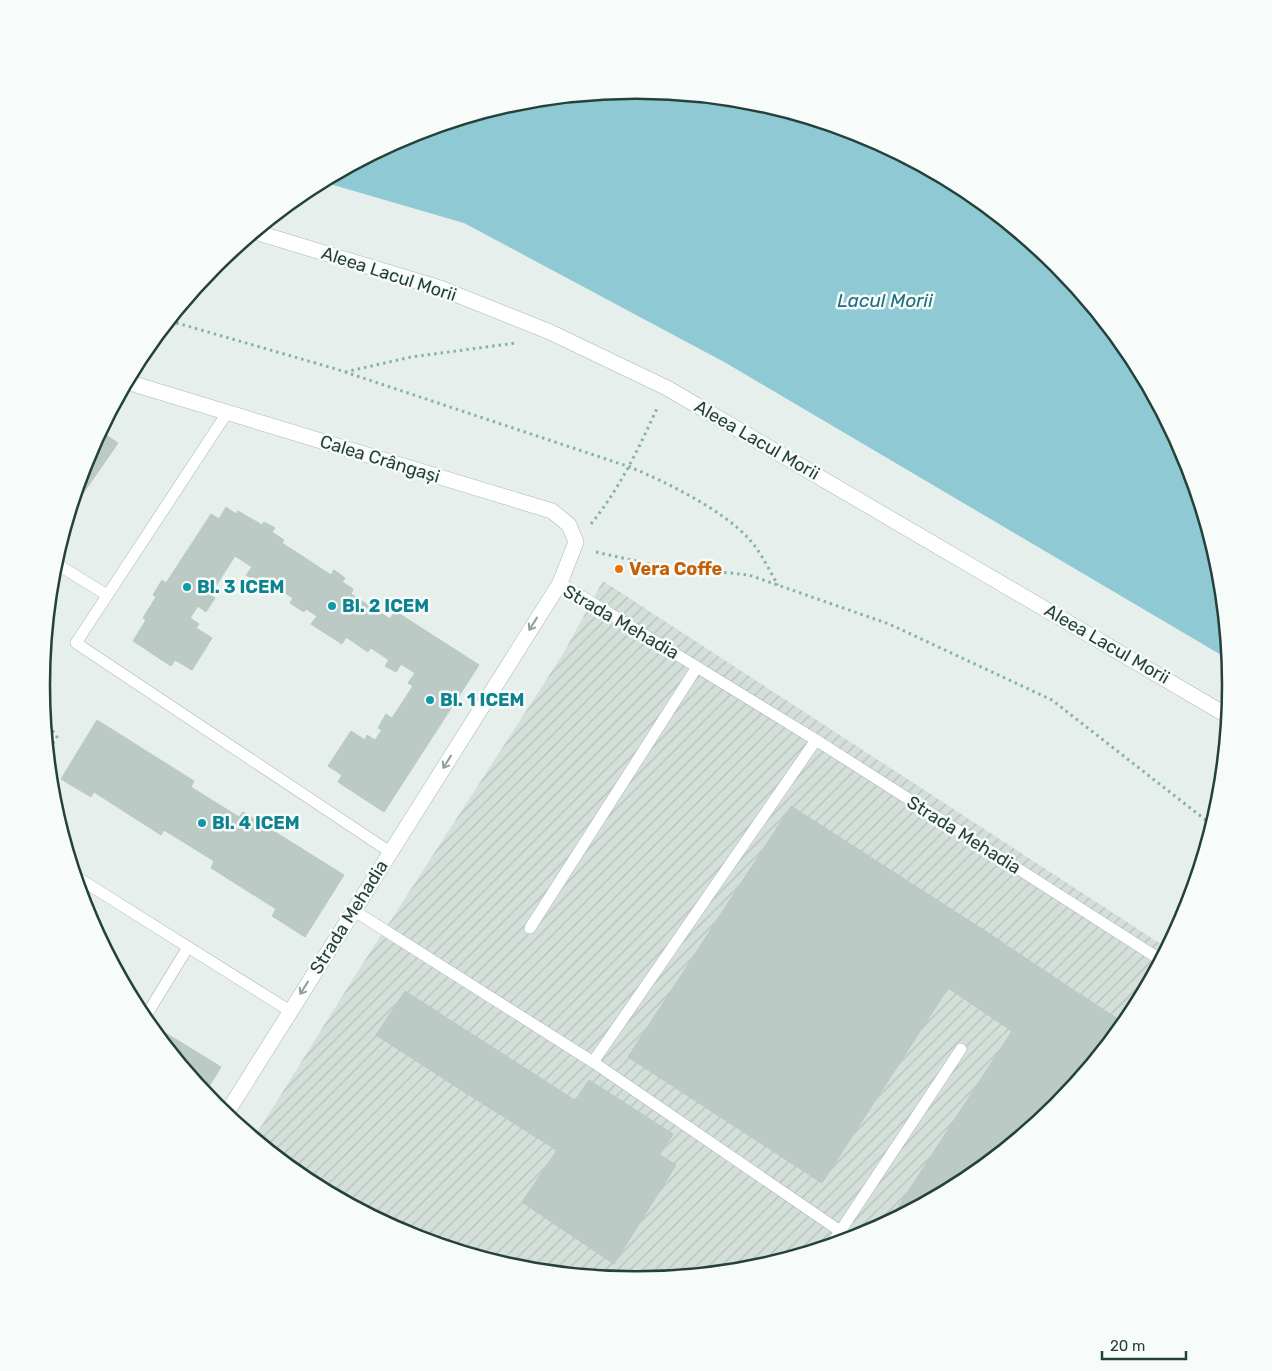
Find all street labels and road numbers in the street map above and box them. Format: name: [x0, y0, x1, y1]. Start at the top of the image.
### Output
street label: Aleea Lacul Morii: [319, 242, 459, 306]
street label: Aleea Lacul Morii: [691, 395, 823, 485]
street label: Calea Crângași: [317, 430, 443, 488]
street label: Strada Mehadia: [559, 580, 683, 664]
street label: Aleea Lacul Morii: [1041, 599, 1173, 689]
street label: Strada Mehadia: [903, 791, 1025, 879]
street label: Strada Mehadia: [305, 856, 393, 978]

